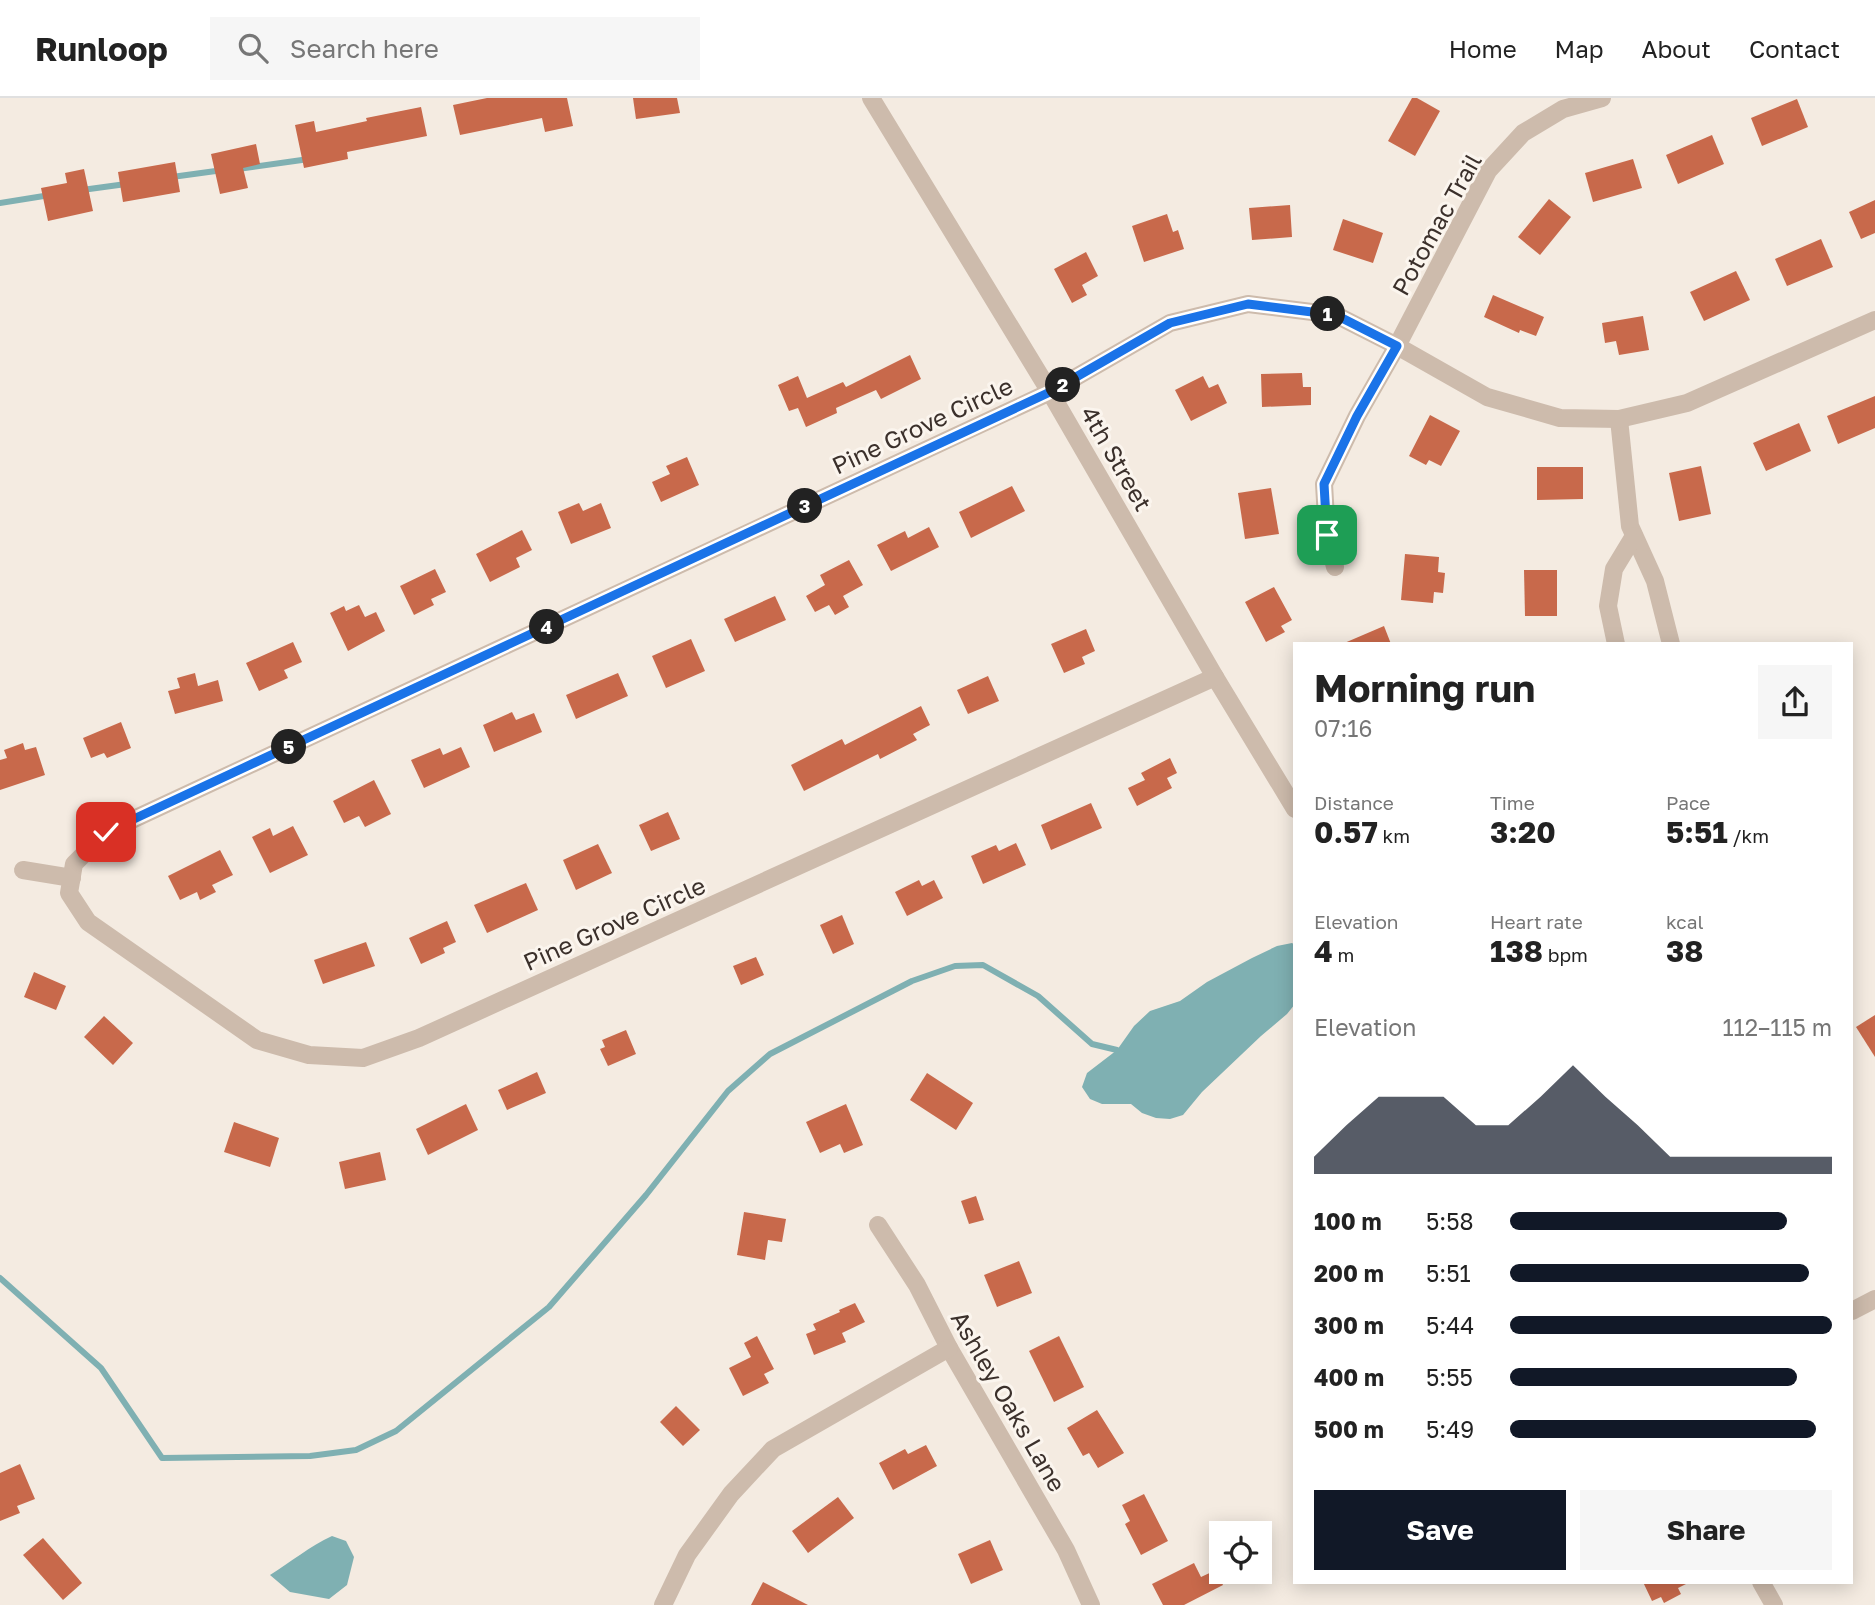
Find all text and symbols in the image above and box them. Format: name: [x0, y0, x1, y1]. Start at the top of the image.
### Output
search box: [210, 17, 700, 80]
text: Runloop: [35, 29, 168, 68]
icon: search: [234, 29, 272, 67]
text: Search here: [290, 33, 439, 64]
text: Home: [1449, 34, 1517, 63]
text: Map: [1555, 34, 1604, 63]
text: About: [1642, 34, 1711, 63]
text: Contact: [1749, 34, 1840, 63]
street label: Potomac Trail: [1385, 148, 1487, 300]
pin: 1: [1310, 296, 1346, 332]
text: 1: [1323, 302, 1332, 325]
pin: 2: [1046, 368, 1080, 402]
street label: Pine Grove Circle: [827, 370, 1017, 480]
text: 2: [1057, 373, 1068, 396]
street label: 4th Street: [1075, 401, 1159, 515]
pin: 3: [788, 488, 822, 524]
text: 3: [799, 494, 810, 517]
pin: [1297, 505, 1357, 565]
icon: arrive: [1308, 516, 1346, 554]
pin: 4: [530, 610, 564, 644]
text: 4: [541, 615, 552, 638]
text: Morning run: [1314, 665, 1535, 710]
button: share: [1758, 665, 1832, 739]
text: 07:16: [1314, 714, 1372, 742]
pin: 5: [272, 730, 306, 764]
text: 5: [283, 735, 294, 758]
text: Distance: [1314, 791, 1394, 814]
text: Time: [1490, 791, 1535, 814]
text: Pace: [1666, 791, 1710, 814]
pin: [76, 802, 136, 862]
icon: check: [87, 813, 125, 851]
text: 0.57: [1314, 814, 1378, 850]
text: 3:20: [1490, 814, 1556, 850]
text: 5:51: [1666, 814, 1728, 850]
text: km: [1378, 824, 1410, 847]
text: /km: [1728, 824, 1769, 847]
street label: Pine Grove Circle: [519, 870, 709, 976]
text: Elevation: [1314, 910, 1399, 933]
text: Heart rate: [1490, 910, 1583, 933]
text: kcal: [1666, 910, 1704, 933]
text: 4: [1314, 933, 1333, 969]
text: 138: [1490, 933, 1543, 969]
text: 38: [1666, 933, 1704, 969]
text: m: [1333, 943, 1354, 966]
text: bpm: [1543, 943, 1588, 966]
text: Elevation: [1314, 1013, 1416, 1041]
text: 112–115 m: [1722, 1013, 1832, 1041]
text: 100 m: [1314, 1207, 1382, 1235]
text: 5:58: [1426, 1207, 1474, 1235]
text: 200 m: [1314, 1259, 1384, 1287]
text: 5:51: [1426, 1259, 1471, 1287]
street label: Ashley Oaks Lane: [946, 1306, 1072, 1496]
text: 300 m: [1314, 1311, 1384, 1339]
text: 5:44: [1426, 1311, 1474, 1339]
text: 400 m: [1314, 1363, 1384, 1391]
text: 5:55: [1426, 1363, 1473, 1391]
text: 500 m: [1314, 1415, 1384, 1443]
text: 5:49: [1426, 1415, 1474, 1443]
button: Save: [1314, 1490, 1566, 1570]
button: Share: [1580, 1490, 1832, 1570]
map controls: [1209, 1521, 1272, 1584]
button: locate: [1209, 1521, 1272, 1584]

